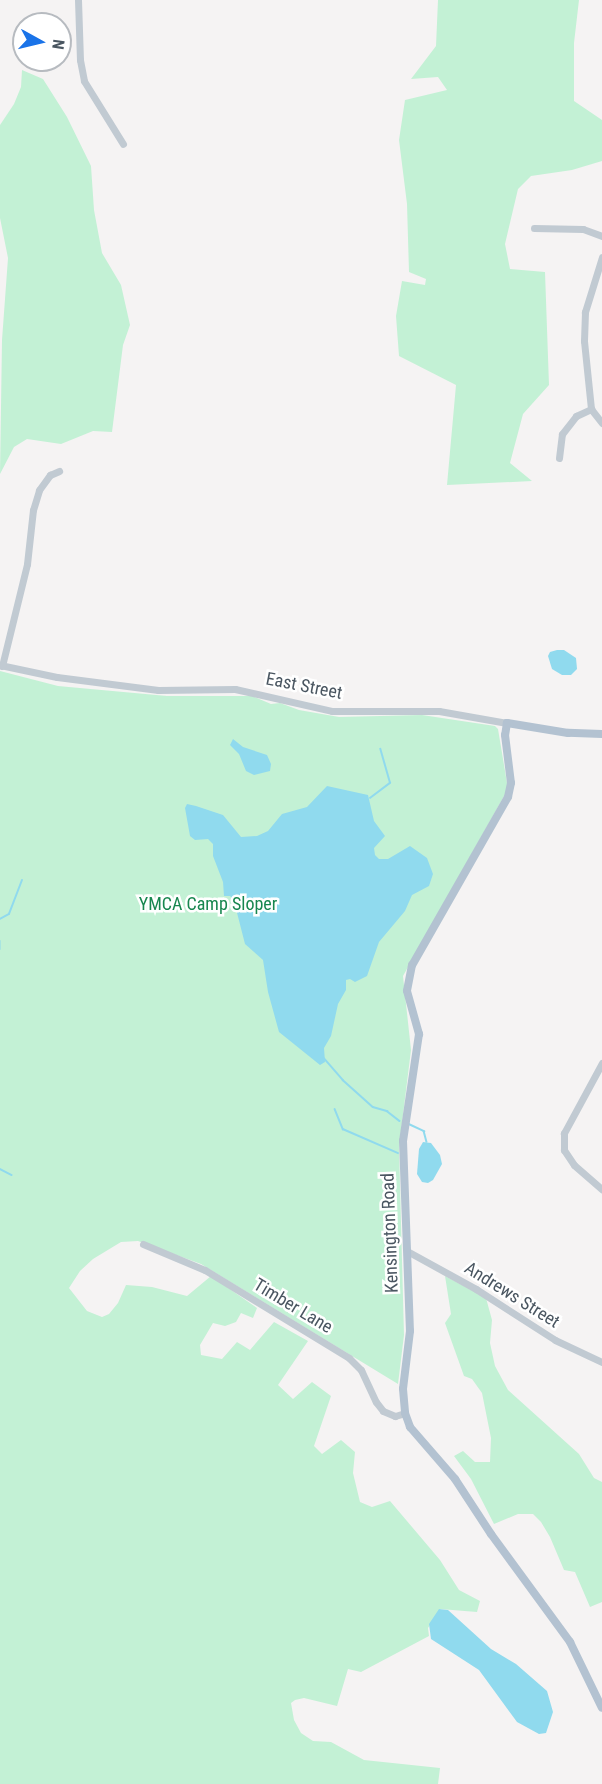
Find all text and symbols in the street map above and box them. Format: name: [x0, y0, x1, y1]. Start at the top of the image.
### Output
north arrow: [12, 12, 72, 72]
text: N: [48, 38, 68, 50]
street label: East Street: [264, 668, 344, 704]
park label: YMCA Camp Sloper: [139, 893, 277, 915]
street label: Kensington Road: [377, 1173, 403, 1293]
street label: Andrews Street: [460, 1257, 564, 1333]
street label: Timber Lane: [250, 1274, 336, 1338]

